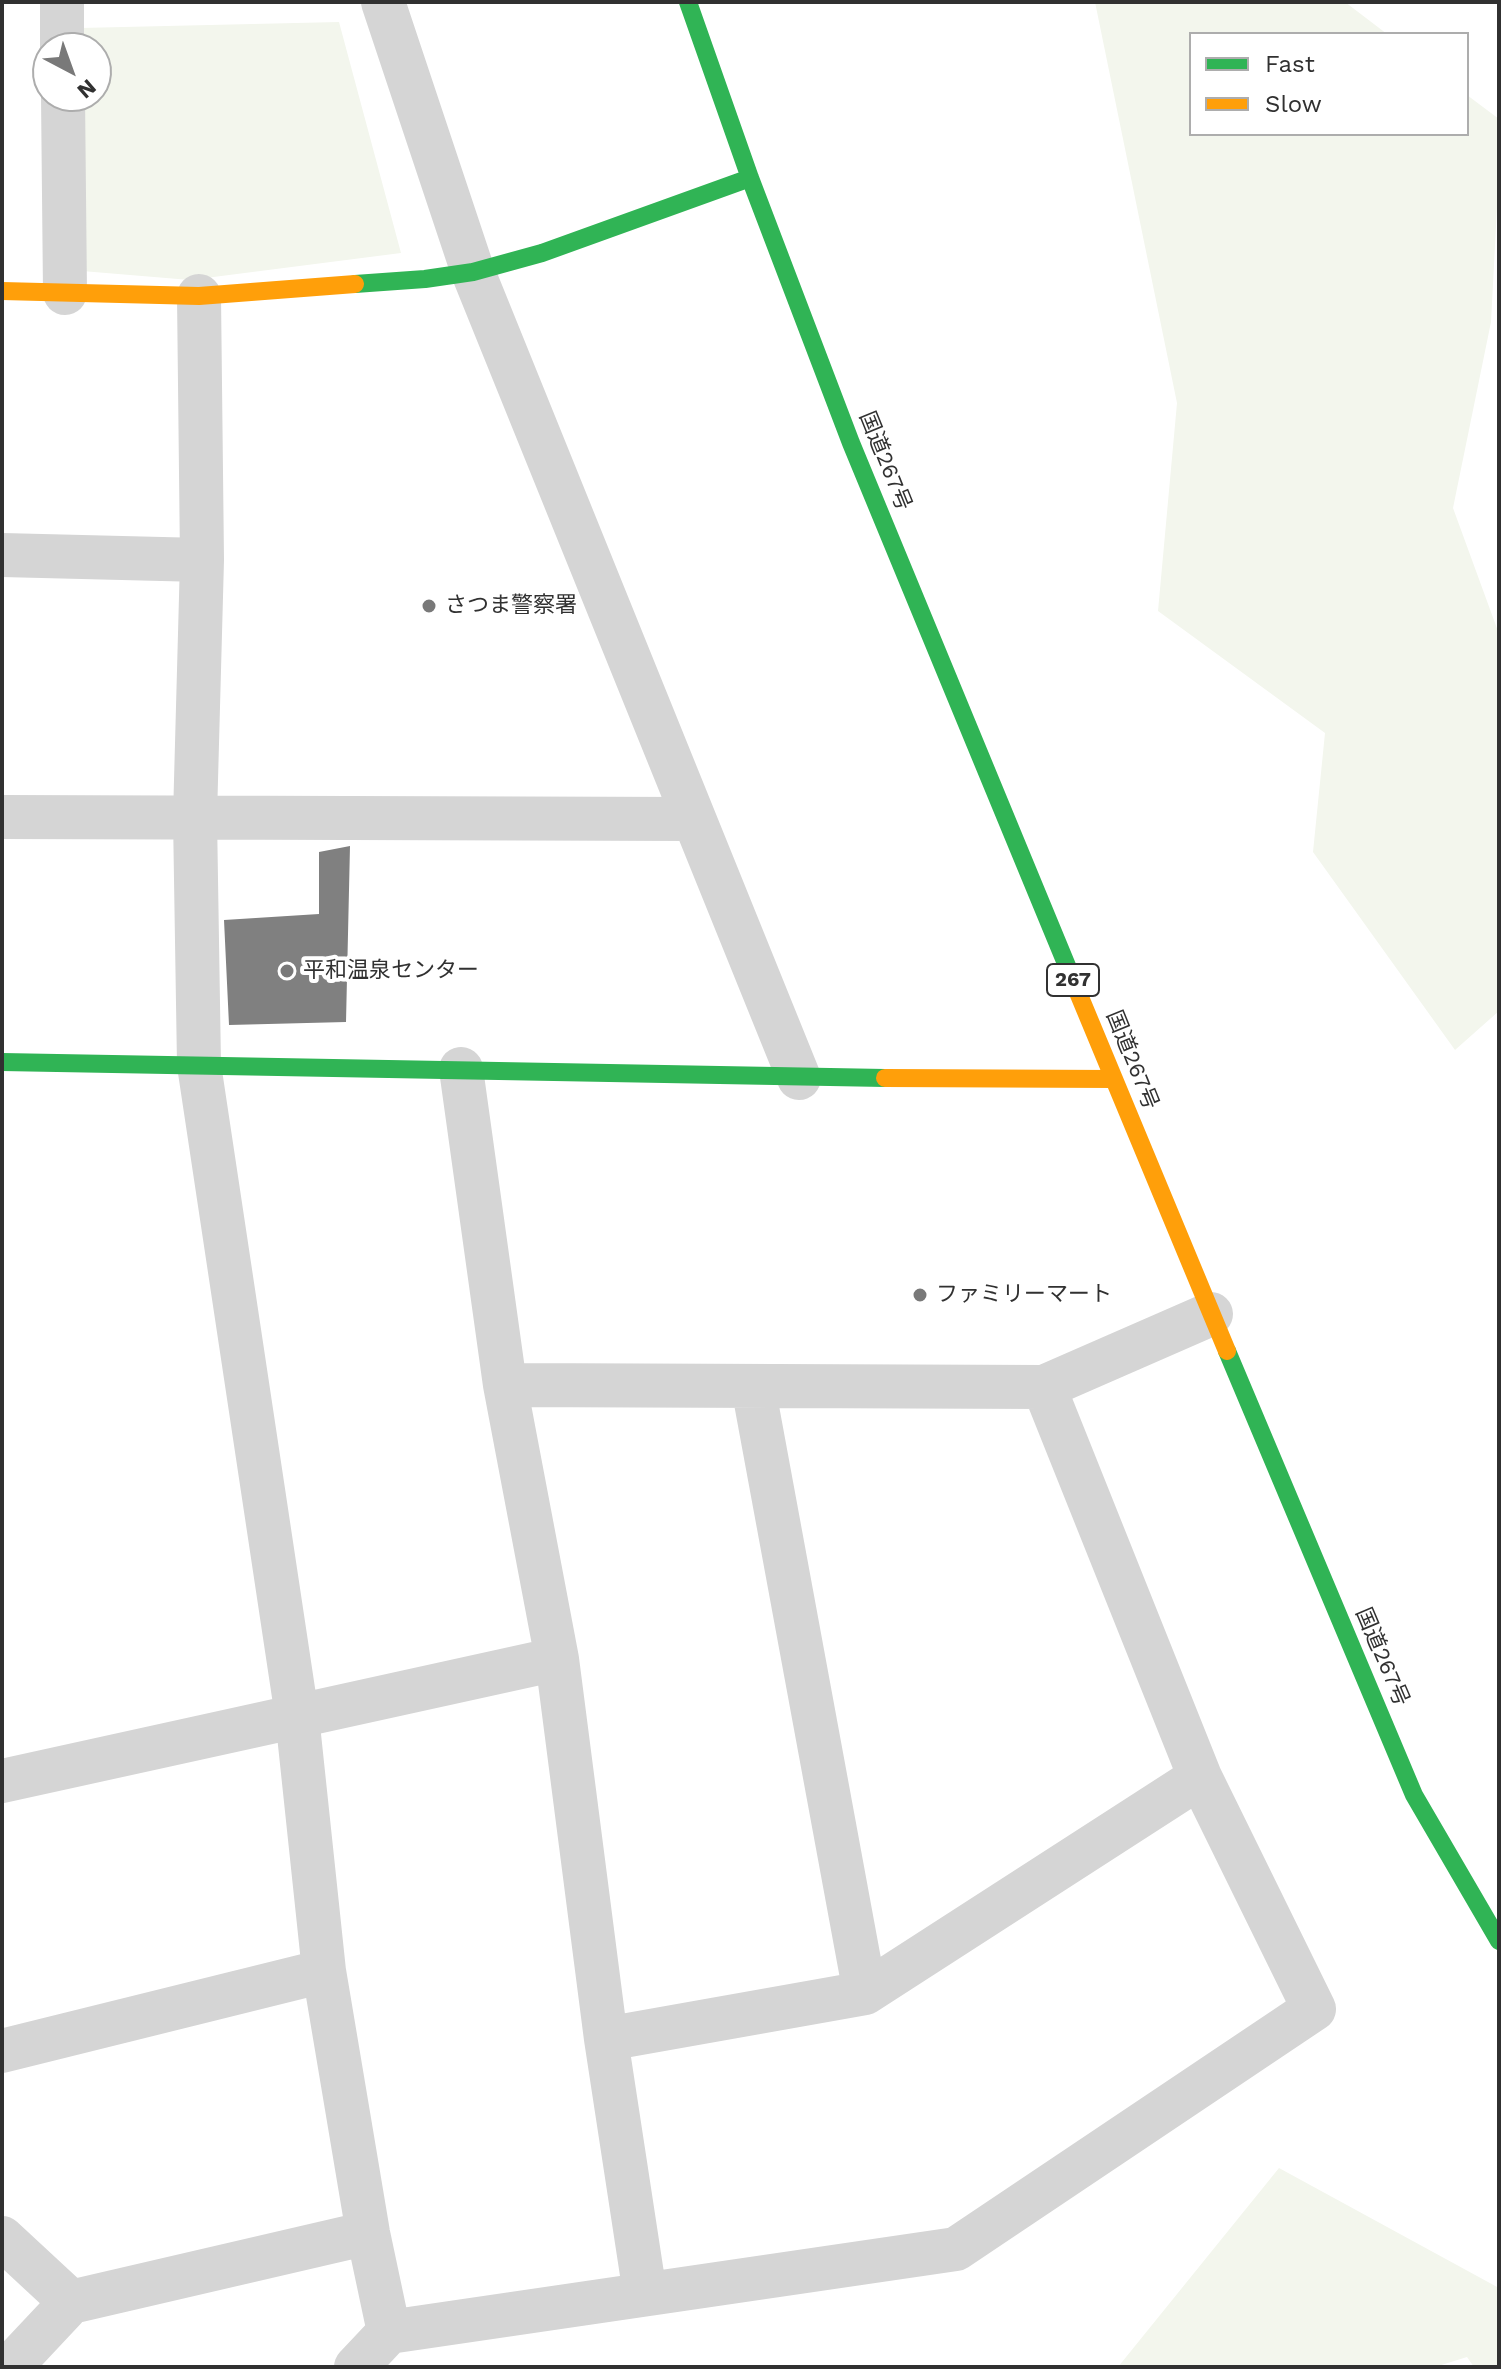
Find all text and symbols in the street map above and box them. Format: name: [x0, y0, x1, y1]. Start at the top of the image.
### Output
north arrow: [32, 32, 112, 112]
legend: [1189, 32, 1469, 136]
text: Fast: [1265, 50, 1315, 78]
text: N: [72, 74, 101, 104]
text: Slow: [1265, 90, 1322, 118]
street label: 国道267号: [853, 408, 917, 514]
place label: さつま警察署: [445, 593, 577, 619]
marker: さつま警察署: [420, 597, 438, 615]
place label: 平和温泉センター: [303, 958, 479, 984]
marker: 平和温泉センター: [278, 962, 296, 980]
road number: 267: [1047, 964, 1099, 996]
street label: 国道267号: [1100, 1007, 1164, 1113]
place label: ファミリーマート: [936, 1282, 1112, 1308]
marker: ファミリーマート: [911, 1286, 929, 1304]
street label: 国道267号: [1349, 1604, 1415, 1710]

